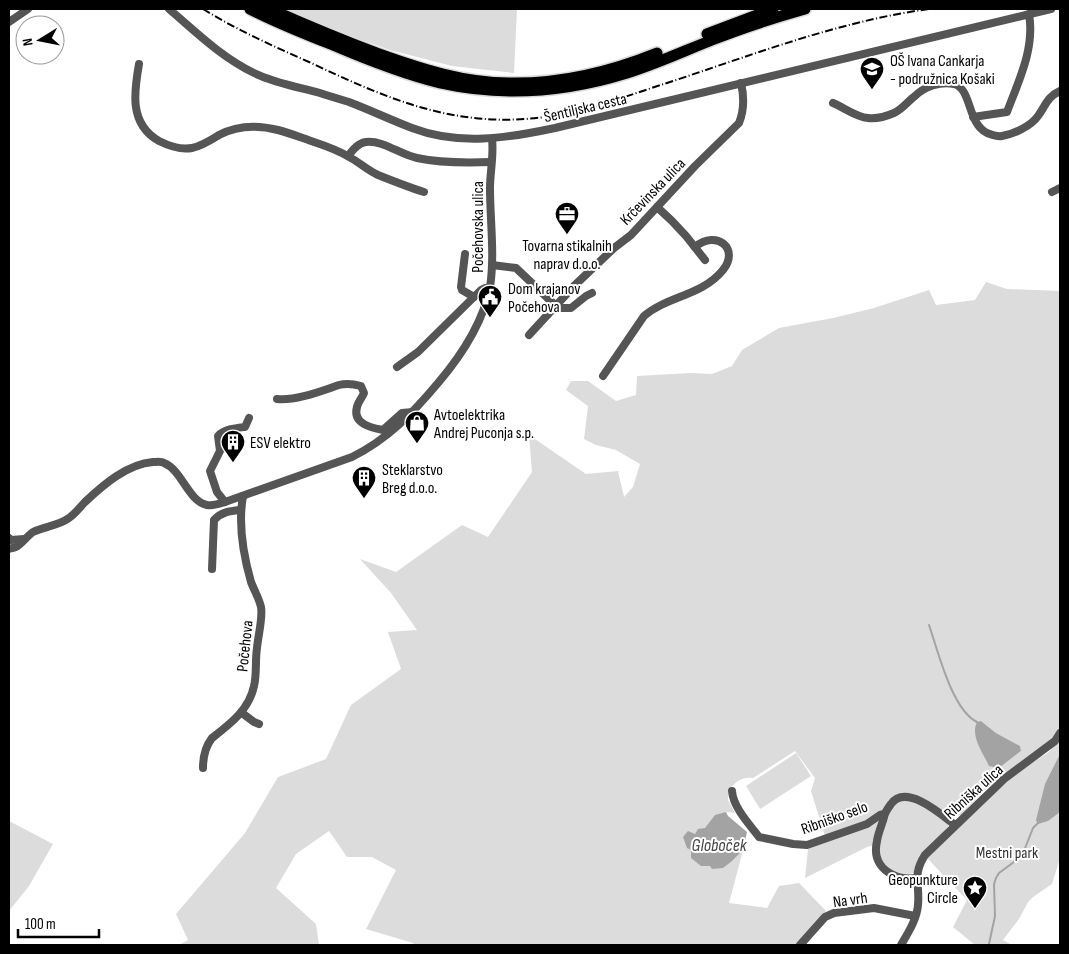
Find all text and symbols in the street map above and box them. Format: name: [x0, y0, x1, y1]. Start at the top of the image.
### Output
north arrow: [15, 15, 65, 65]
text: N: [19, 37, 37, 47]
place label: OŠ Ivana Cankarja - podružnica Košaki: [890, 52, 995, 89]
school or university icon: OŠ Ivana Cankarja - podružnica Košaki: [859, 56, 885, 90]
street label: Šentiljska cesta: [542, 90, 629, 127]
street label: Krčevinska ulica: [616, 154, 690, 230]
street label: Počehovska ulica: [469, 181, 488, 273]
office icon: Tovarna stikalnih naprav d.o.o.: [554, 201, 580, 235]
place label: Tovarna stikalnih naprav d.o.o.: [522, 237, 612, 274]
place label: Dom krajanov Počehova: [508, 280, 581, 317]
public building icon: Dom krajanov Počehova: [477, 284, 503, 318]
place label: Avtoelektrika Andrej Puconja s.p.: [433, 406, 534, 443]
shop icon: Avtoelektrika Andrej Puconja s.p.: [404, 410, 430, 444]
building icon: ESV elektro: [220, 429, 246, 463]
place label: ESV elektro: [250, 434, 311, 453]
place label: Steklarstvo Breg d.o.o.: [382, 461, 443, 498]
building icon: Steklarstvo Breg d.o.o.: [351, 465, 377, 499]
street label: Počehova: [233, 619, 258, 673]
street label: Ribniška ulica: [941, 761, 1007, 824]
street label: Ribniško selo: [799, 798, 870, 839]
water label: Globoček: [692, 835, 748, 856]
park label: Mestni park: [976, 844, 1038, 863]
place label: Geopunkture Circle: [888, 871, 958, 908]
place icon: Geopunkture Circle: [962, 875, 988, 909]
street label: Na vrh: [832, 889, 869, 912]
scale bar: [18, 906, 99, 938]
text: 100 m: [25, 915, 56, 934]

